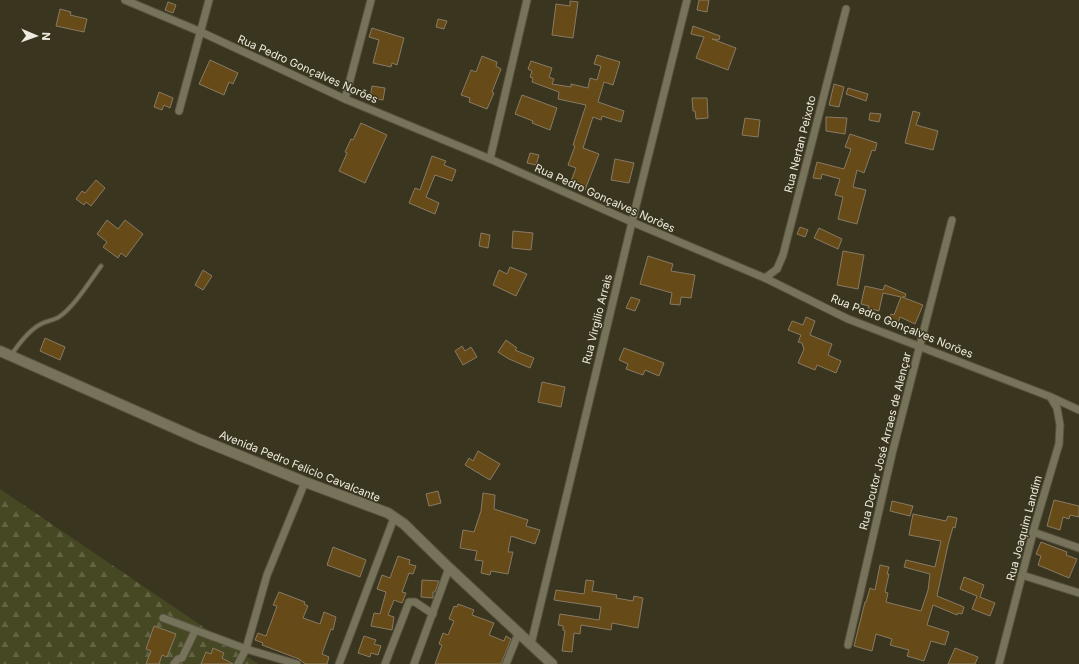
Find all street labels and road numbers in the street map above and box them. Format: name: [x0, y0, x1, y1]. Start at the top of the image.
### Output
street label: Rua Pedro Gonçalves Norões: [236, 32, 381, 106]
street label: Rua Nertan Peixoto: [781, 94, 819, 194]
street label: Rua Pedro Gonçalves Norões: [533, 161, 678, 235]
street label: Rua Virgilio Arrais: [579, 272, 615, 365]
street label: Rua Pedro Gonçalves Norões: [829, 291, 975, 361]
street label: Rua Doutor José Arraes de Alençar: [856, 350, 914, 532]
street label: Avenida Pedro Felício Cavalcante: [217, 427, 383, 505]
street label: Rua Joaquim Landim: [1003, 474, 1045, 582]

